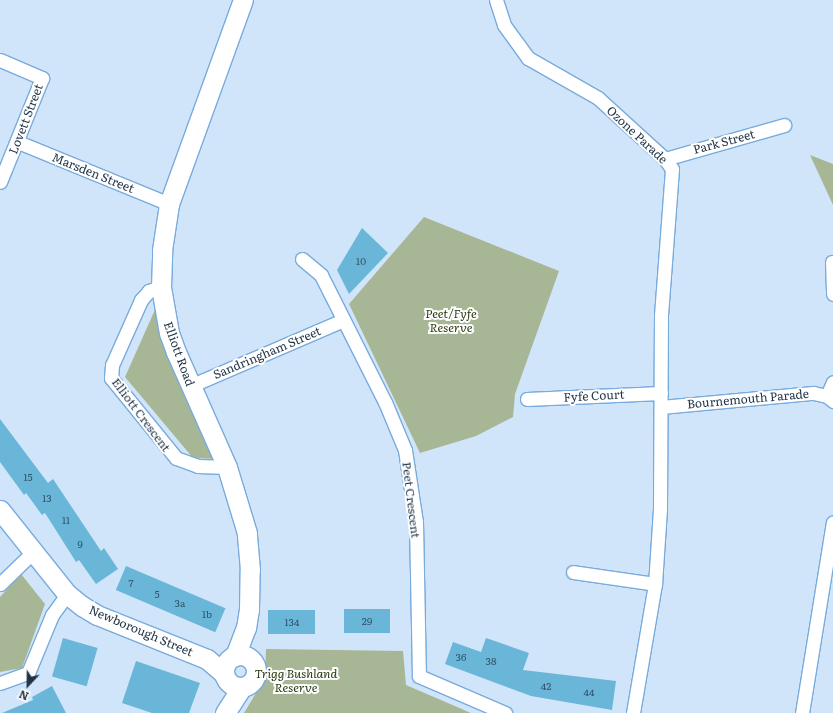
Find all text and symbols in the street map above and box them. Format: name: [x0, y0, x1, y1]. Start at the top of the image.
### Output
street label: Lovett Street: [6, 82, 46, 156]
street label: Ozone Parade: [604, 103, 670, 167]
street label: Park Street: [692, 127, 756, 157]
street label: Marsden Street: [50, 150, 136, 196]
house number: 10: [356, 255, 366, 267]
park label: Peet/Fyfe Reserve: [425, 307, 477, 335]
street label: Elliott Road: [161, 320, 197, 388]
street label: Sandringham Street: [211, 324, 323, 382]
street label: Elliott Crescent: [109, 375, 173, 455]
street label: Fyfe Court: [563, 387, 625, 405]
street label: Bournemouth Parade: [686, 387, 810, 411]
street label: Peet Crescent: [399, 461, 423, 539]
house number: 15: [23, 471, 33, 483]
house number: 13: [42, 492, 52, 504]
house number: 11: [62, 514, 70, 526]
house number: 9: [77, 538, 83, 550]
house number: 7: [128, 577, 134, 589]
house number: 5: [154, 588, 160, 600]
house number: 3a: [175, 597, 185, 609]
street label: Newborough Street: [87, 603, 195, 659]
house number: 1b: [202, 608, 212, 620]
house number: 29: [362, 615, 372, 627]
house number: 134: [285, 616, 299, 628]
house number: 36: [456, 651, 466, 663]
house number: 38: [486, 655, 496, 667]
north arrow: [8, 665, 48, 705]
park label: Trigg Bushland Reserve: [255, 667, 337, 695]
house number: 42: [541, 680, 551, 692]
house number: 44: [583, 686, 595, 698]
text: N: [16, 687, 31, 705]

